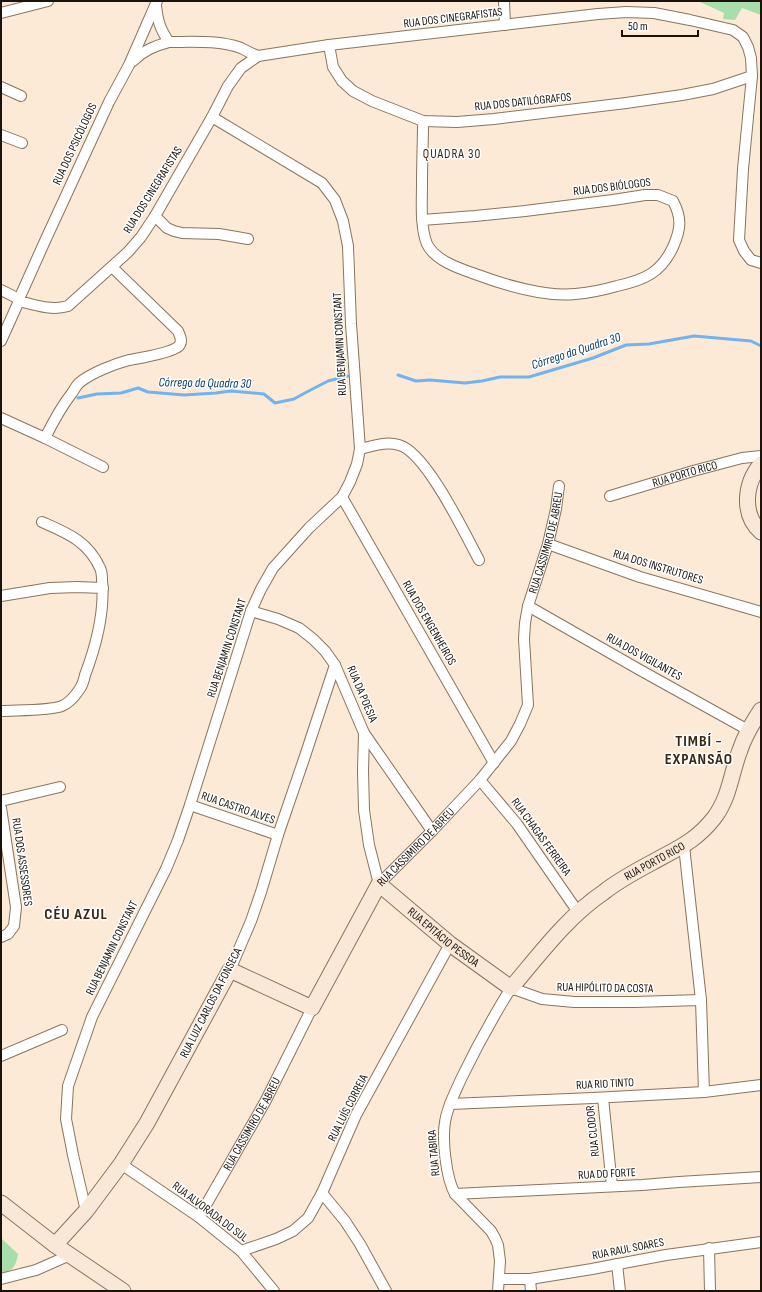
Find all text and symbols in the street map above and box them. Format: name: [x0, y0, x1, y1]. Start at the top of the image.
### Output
street label: RUA DOS CINEGRAFISTAS: [403, 4, 503, 32]
scale bar: [622, 12, 698, 38]
text: 50 m: [628, 19, 648, 34]
street label: RUA DOS DATILÓGRAFOS: [474, 89, 572, 115]
street label: RUA DOS PSICÓLOGOS: [49, 101, 101, 187]
street label: RUA DOS CINEGRAFISTAS: [120, 144, 186, 236]
district label: QUADRA 30: [423, 146, 481, 162]
street label: RUA DOS BIÓLOGOS: [572, 175, 652, 199]
street label: RUA BENJAMIN CONSTANT: [330, 292, 350, 396]
water label: Córrego da Quadra 30: [529, 329, 623, 373]
water label: Córrego da Quadra 30: [158, 374, 252, 392]
street label: RUA PORTO RICO: [650, 457, 719, 490]
street label: RUA CASSIMIRO DE ABREU: [525, 491, 566, 595]
street label: RUA DOS INSTRUTORES: [611, 546, 705, 588]
street label: RUA DOS ENGENHEIROS: [399, 578, 459, 668]
street label: RUA BENJAMIN CONSTANT: [204, 596, 250, 699]
street label: RUA DOS VIGILANTES: [604, 630, 684, 684]
street label: RUA DA POESIA: [343, 664, 381, 725]
district label: TIMBÍ - EXPANSÃO: [665, 732, 733, 769]
street label: RUA CASTRO ALVES: [199, 788, 277, 828]
street label: RUA CHAGAS FERREIRA: [508, 795, 575, 879]
street label: RUA CASSIMIRO DE ABREU: [374, 804, 458, 889]
street label: RUA DOS ASSESSORES: [8, 817, 36, 907]
street label: RUA PORTO RICO: [621, 838, 688, 884]
street label: RUA BENJAMIN CONSTANT: [83, 898, 141, 998]
street label: RUA EPITÁCIO PESSOA: [404, 904, 483, 971]
district label: CÉU AZUL: [44, 905, 108, 924]
street label: RUA LUIZ CARLOS DA FONSECA: [177, 945, 246, 1061]
street label: RUA HIPÓLITO DA COSTA: [557, 980, 654, 996]
street label: RUA LUÍS CORREIA: [325, 1071, 372, 1144]
street label: RUA CASSIMIRO DE ABREU: [220, 1075, 284, 1173]
street label: RUA RIO TINTO: [576, 1075, 635, 1093]
street label: RUA CLODOR: [583, 1104, 603, 1158]
street label: RUA TABIRA: [424, 1128, 443, 1177]
street label: RUA DO FORTE: [578, 1165, 636, 1183]
street label: RUA ALVORADA DO SUL: [169, 1179, 251, 1246]
street label: RUA RAUL SOARES: [591, 1235, 665, 1263]

